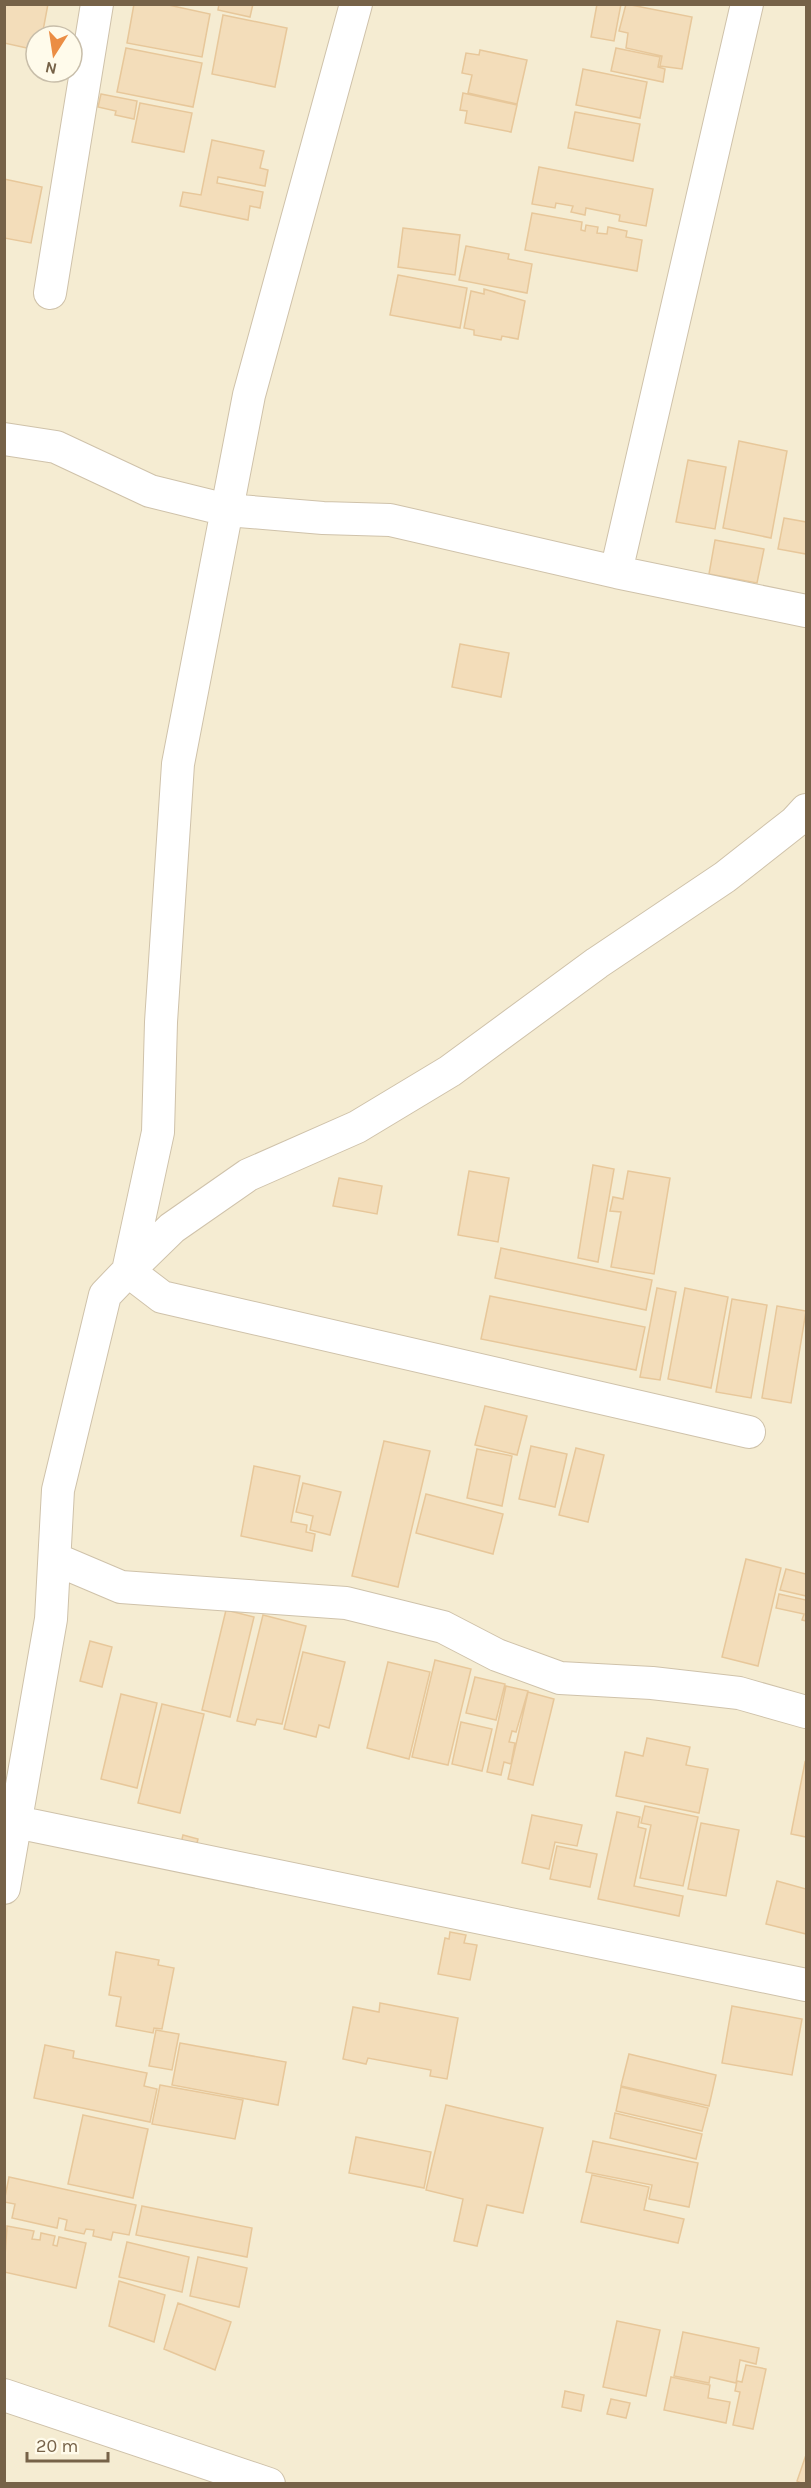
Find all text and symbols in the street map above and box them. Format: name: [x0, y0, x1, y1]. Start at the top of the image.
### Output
north arrow: [24, 24, 84, 84]
text: N: [43, 58, 59, 79]
scale bar: [27, 2425, 108, 2463]
text: 20 m: [36, 2435, 78, 2457]

